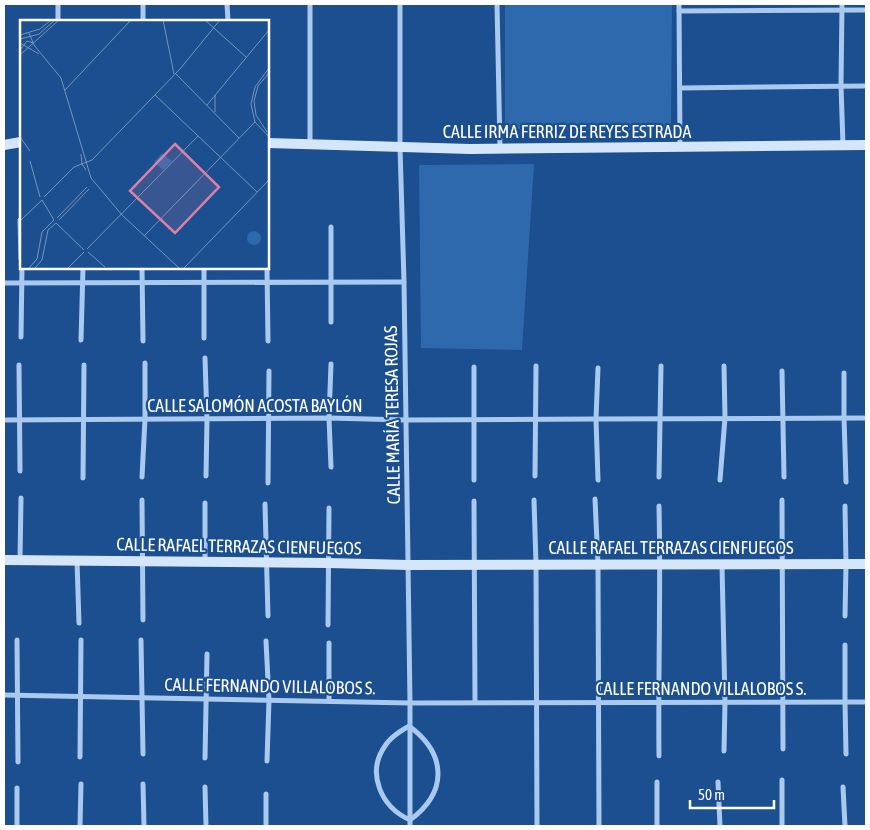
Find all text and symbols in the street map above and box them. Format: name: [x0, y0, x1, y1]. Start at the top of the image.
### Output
inset map: [20, 20, 269, 269]
street label: CALLE IRMA FERRIZ DE REYES ESTRADA: [443, 121, 691, 142]
street label: CALLE MARÍA TERESA ROJAS: [380, 325, 404, 505]
street label: CALLE SALOMÓN ACOSTA BAYLÓN: [147, 395, 363, 416]
street label: CALLE RAFAEL TERRAZAS CIENFUEGOS: [116, 533, 362, 559]
street label: CALLE RAFAEL TERRAZAS CIENFUEGOS: [548, 537, 794, 558]
street label: CALLE FERNANDO VILLALOBOS S.: [164, 674, 376, 698]
street label: CALLE FERNANDO VILLALOBOS S.: [595, 678, 807, 699]
scale bar: [690, 778, 774, 810]
text: 50 m: [698, 786, 725, 803]

